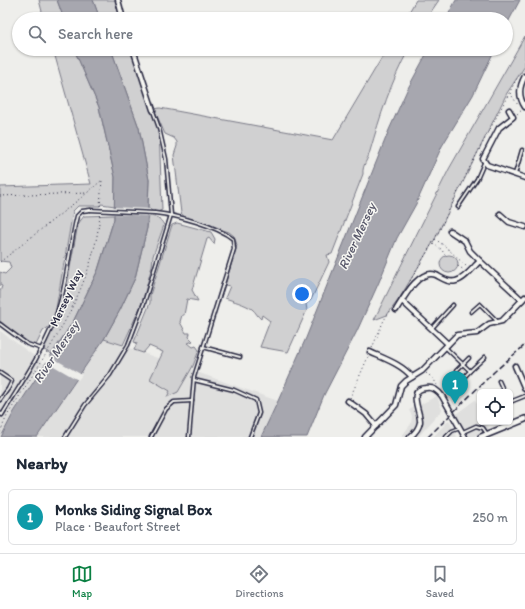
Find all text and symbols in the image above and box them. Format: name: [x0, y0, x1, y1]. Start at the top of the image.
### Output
search box: [12, 12, 513, 56]
icon: search: [26, 23, 48, 45]
text: Search here: [58, 25, 133, 43]
water label: River Mersey: [335, 199, 380, 271]
street label: Mersey Way: [47, 267, 85, 329]
your location: [292, 284, 312, 304]
water label: River Mersey: [30, 317, 83, 386]
pin: 1: [442, 371, 468, 404]
map controls: [477, 389, 513, 425]
button: locate: [477, 389, 513, 425]
text: Nearby: [16, 453, 68, 473]
text: Monks Siding Signal Box: [55, 501, 212, 519]
text: 1: [27, 510, 33, 525]
text: 250 m: [472, 510, 508, 525]
text: Place · Beaufort Street: [55, 519, 181, 534]
tab: Map: [71, 563, 93, 600]
tab: Directions: [235, 563, 284, 600]
tab: Saved: [426, 563, 454, 600]

